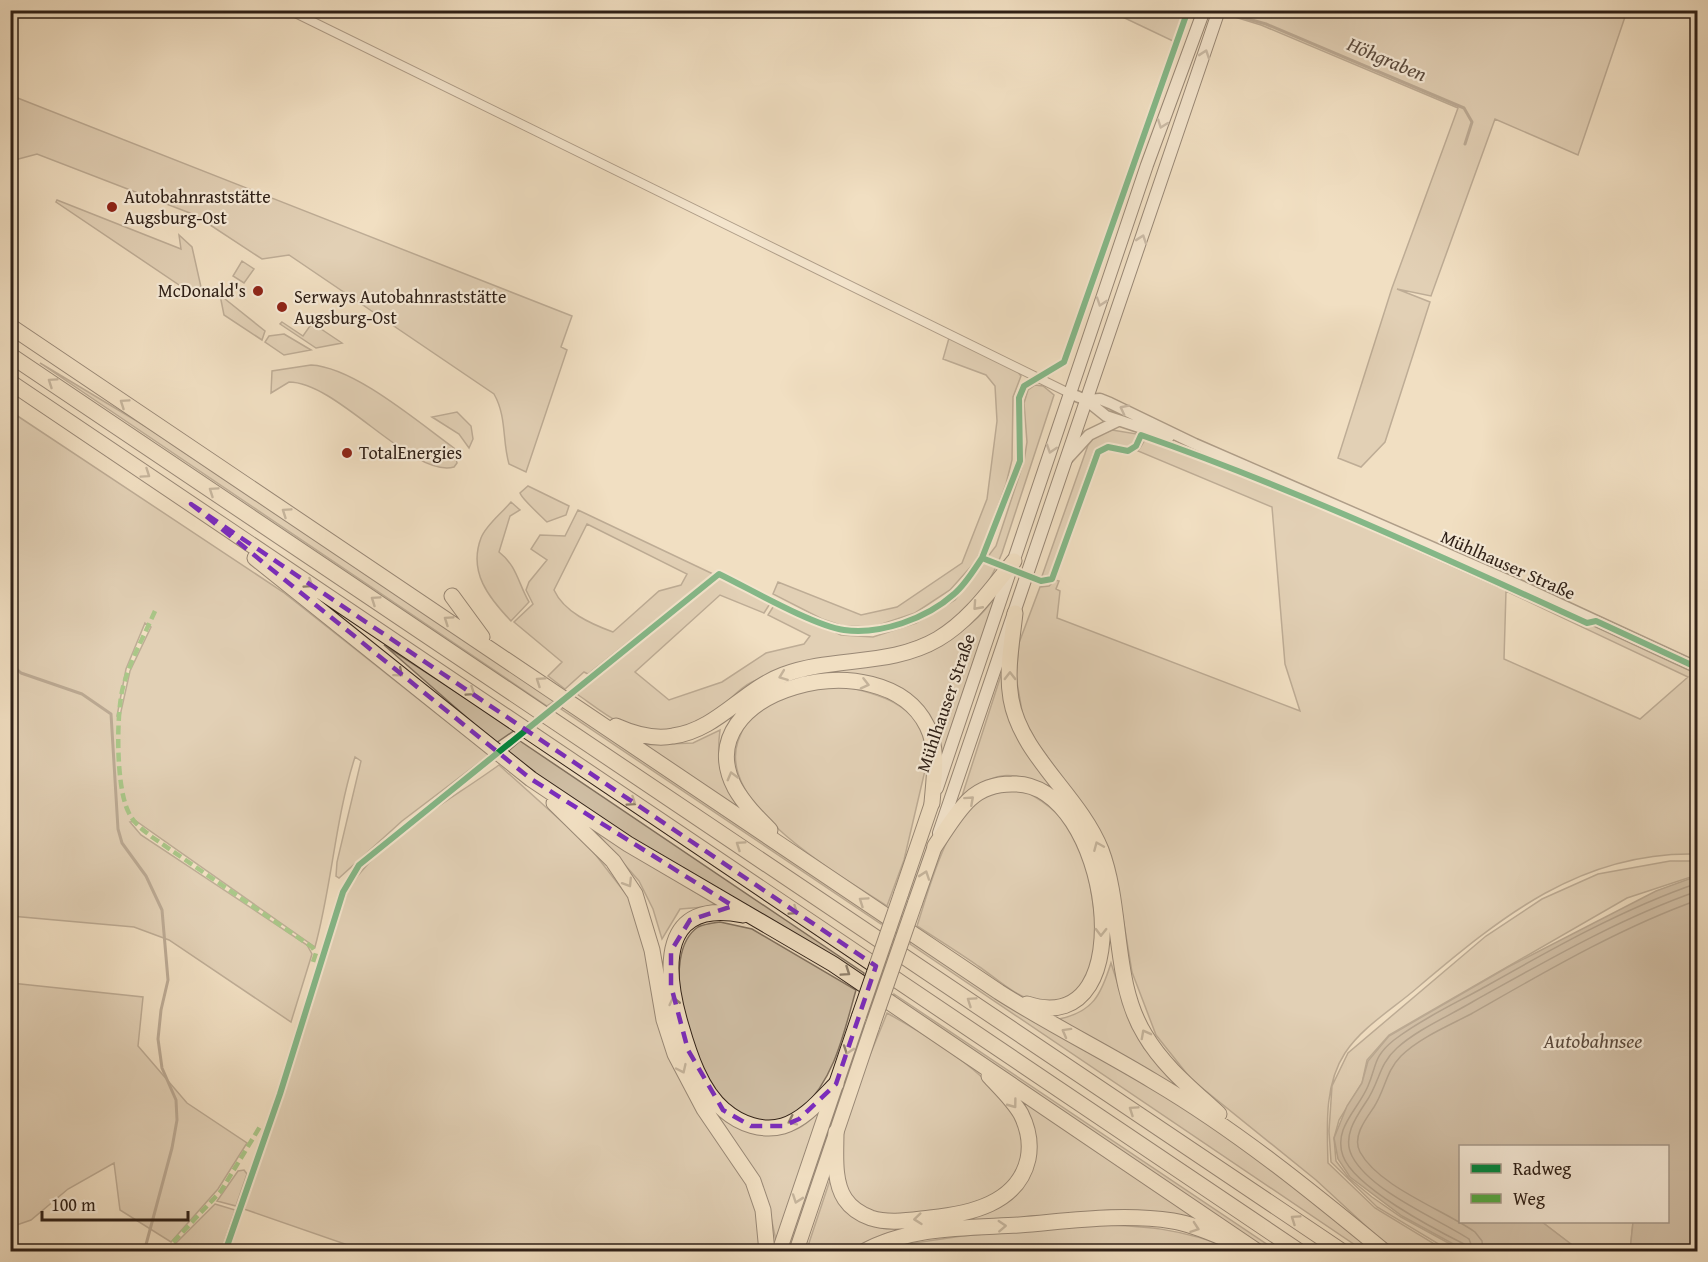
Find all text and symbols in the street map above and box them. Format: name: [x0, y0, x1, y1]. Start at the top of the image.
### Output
water label: Höhgraben: [1342, 28, 1431, 88]
one-way arrow: [1197, 49, 1210, 60]
one-way arrow: [1157, 118, 1169, 129]
place label: Autobahnraststätte Augsburg-Ost: [124, 183, 271, 231]
marker: Autobahnraststätte Augsburg-Ost: [105, 200, 119, 214]
one-way arrow: [1135, 234, 1148, 245]
place label: McDonald's: [158, 277, 246, 304]
place label: Serways Autobahnraststätte Augsburg-Ost: [294, 283, 506, 331]
marker: McDonald's: [251, 284, 265, 298]
one-way arrow: [1095, 296, 1108, 307]
marker: Serways Autobahnraststätte Augsburg-Ost: [275, 300, 289, 314]
one-way arrow: [47, 378, 58, 389]
one-way arrow: [120, 399, 131, 410]
one-way arrow: [1119, 405, 1130, 417]
place label: TotalEnergies: [359, 439, 462, 466]
one-way arrow: [1045, 443, 1058, 454]
marker: TotalEnergies: [340, 446, 354, 460]
one-way arrow: [139, 467, 150, 478]
one-way arrow: [209, 487, 220, 498]
one-way arrow: [282, 507, 292, 519]
street label: Mühlhauser Straße: [1437, 523, 1580, 606]
one-way arrow: [303, 576, 313, 588]
one-way arrow: [371, 596, 382, 607]
one-way arrow: [973, 599, 984, 610]
one-way arrow: [444, 616, 455, 627]
street label: Mühlhauser Straße: [909, 630, 982, 776]
one-way arrow: [392, 666, 403, 677]
one-way arrow: [778, 669, 789, 681]
one-way arrow: [1004, 672, 1016, 681]
one-way arrow: [860, 676, 870, 689]
one-way arrow: [535, 678, 546, 689]
one-way arrow: [464, 685, 475, 696]
one-way arrow: [726, 771, 739, 781]
one-way arrow: [626, 794, 637, 805]
one-way arrow: [964, 796, 974, 807]
one-way arrow: [736, 841, 747, 852]
one-way arrow: [1093, 841, 1105, 852]
one-way arrow: [918, 870, 931, 880]
one-way arrow: [620, 877, 632, 887]
one-way arrow: [859, 897, 870, 908]
one-way arrow: [787, 904, 798, 915]
one-way arrow: [1095, 928, 1108, 937]
one-way arrow: [839, 965, 850, 976]
one-way arrow: [668, 996, 681, 1006]
one-way arrow: [967, 997, 978, 1008]
water label: Autobahnsee: [1543, 1026, 1642, 1055]
one-way arrow: [1062, 1028, 1072, 1039]
one-way arrow: [1141, 1030, 1152, 1040]
one-way arrow: [842, 1044, 855, 1055]
one-way arrow: [675, 1062, 687, 1073]
one-way arrow: [1006, 1097, 1017, 1108]
one-way arrow: [1129, 1106, 1140, 1117]
one-way arrow: [787, 1114, 798, 1126]
legend: [1459, 1145, 1669, 1223]
text: Radweg: [1513, 1155, 1571, 1182]
scale bar: [42, 1184, 188, 1222]
text: Weg: [1513, 1185, 1545, 1212]
text: 100 m: [51, 1191, 96, 1218]
one-way arrow: [792, 1193, 804, 1204]
one-way arrow: [913, 1212, 922, 1225]
one-way arrow: [1291, 1215, 1302, 1226]
one-way arrow: [997, 1219, 1006, 1232]
one-way arrow: [1189, 1220, 1200, 1233]

